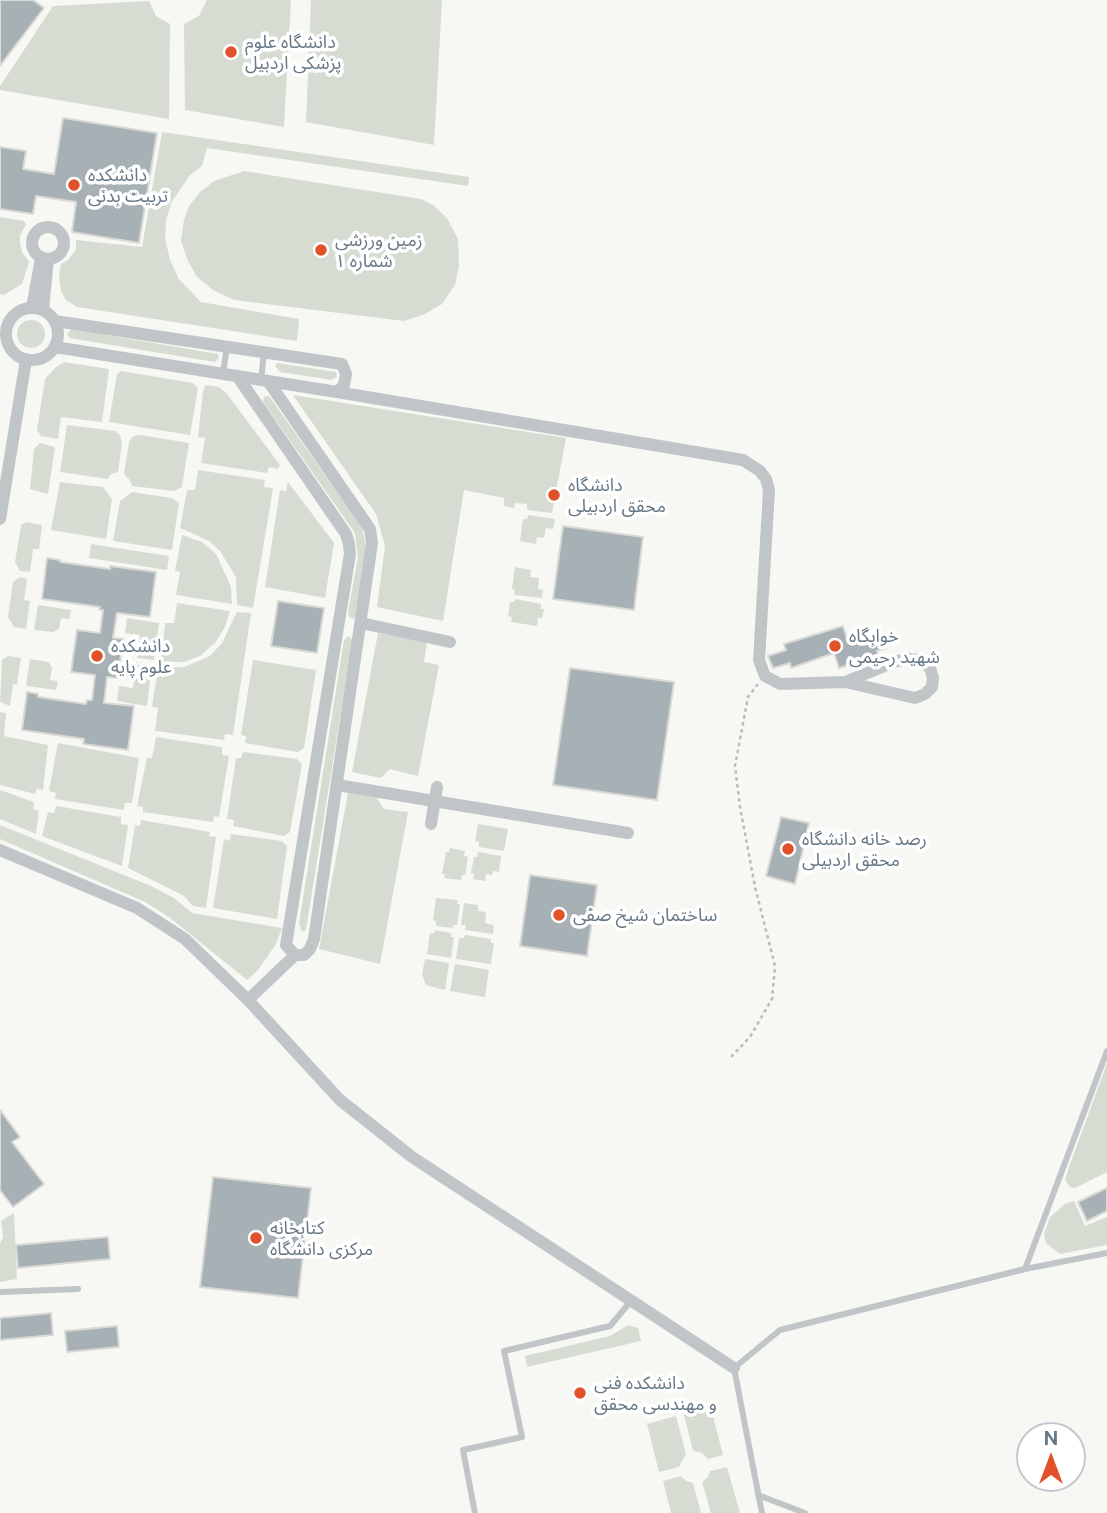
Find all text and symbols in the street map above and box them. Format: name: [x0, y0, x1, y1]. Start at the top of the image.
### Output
place label: دانشگاه علوم پزشکی اردبیل: [245, 31, 341, 74]
marker: دانشگاه علوم پزشکی اردبیل: [223, 44, 239, 60]
place label: دانشکده تربیت بدنی: [88, 164, 168, 206]
marker: دانشکده تربیت بدنی: [66, 177, 82, 193]
place label: زمین ورزشی شماره ۱: [335, 229, 423, 272]
marker: زمین ورزشی شماره ۱: [313, 242, 329, 258]
place label: دانشگاه محقق اردبیلی: [568, 474, 666, 516]
marker: دانشگاه محقق اردبیلی: [546, 487, 562, 503]
place label: خوابگاه شهید رحیمی: [849, 625, 940, 668]
place label: دانشکده علوم پایه: [111, 635, 172, 678]
marker: خوابگاه شهید رحیمی: [827, 638, 843, 654]
marker: دانشکده علوم پایه: [89, 648, 105, 664]
place label: رصد خانه دانشگاه محقق اردبیلی: [802, 828, 927, 870]
marker: رصد خانه دانشگاه محقق اردبیلی: [780, 841, 796, 857]
place label: ساختمان شیخ صفی: [573, 904, 717, 926]
marker: ساختمان شیخ صفی: [551, 907, 567, 923]
place label: کتابخانه مرکزی دانشگاه: [270, 1217, 373, 1260]
marker: کتابخانه مرکزی دانشگاه: [248, 1230, 264, 1246]
place label: دانشکده فنی و مهندسی محقق: [594, 1372, 717, 1414]
marker: دانشکده فنی و مهندسی محقق: [572, 1385, 588, 1401]
north arrow: [1016, 1422, 1086, 1492]
text: N: [1044, 1427, 1058, 1449]

